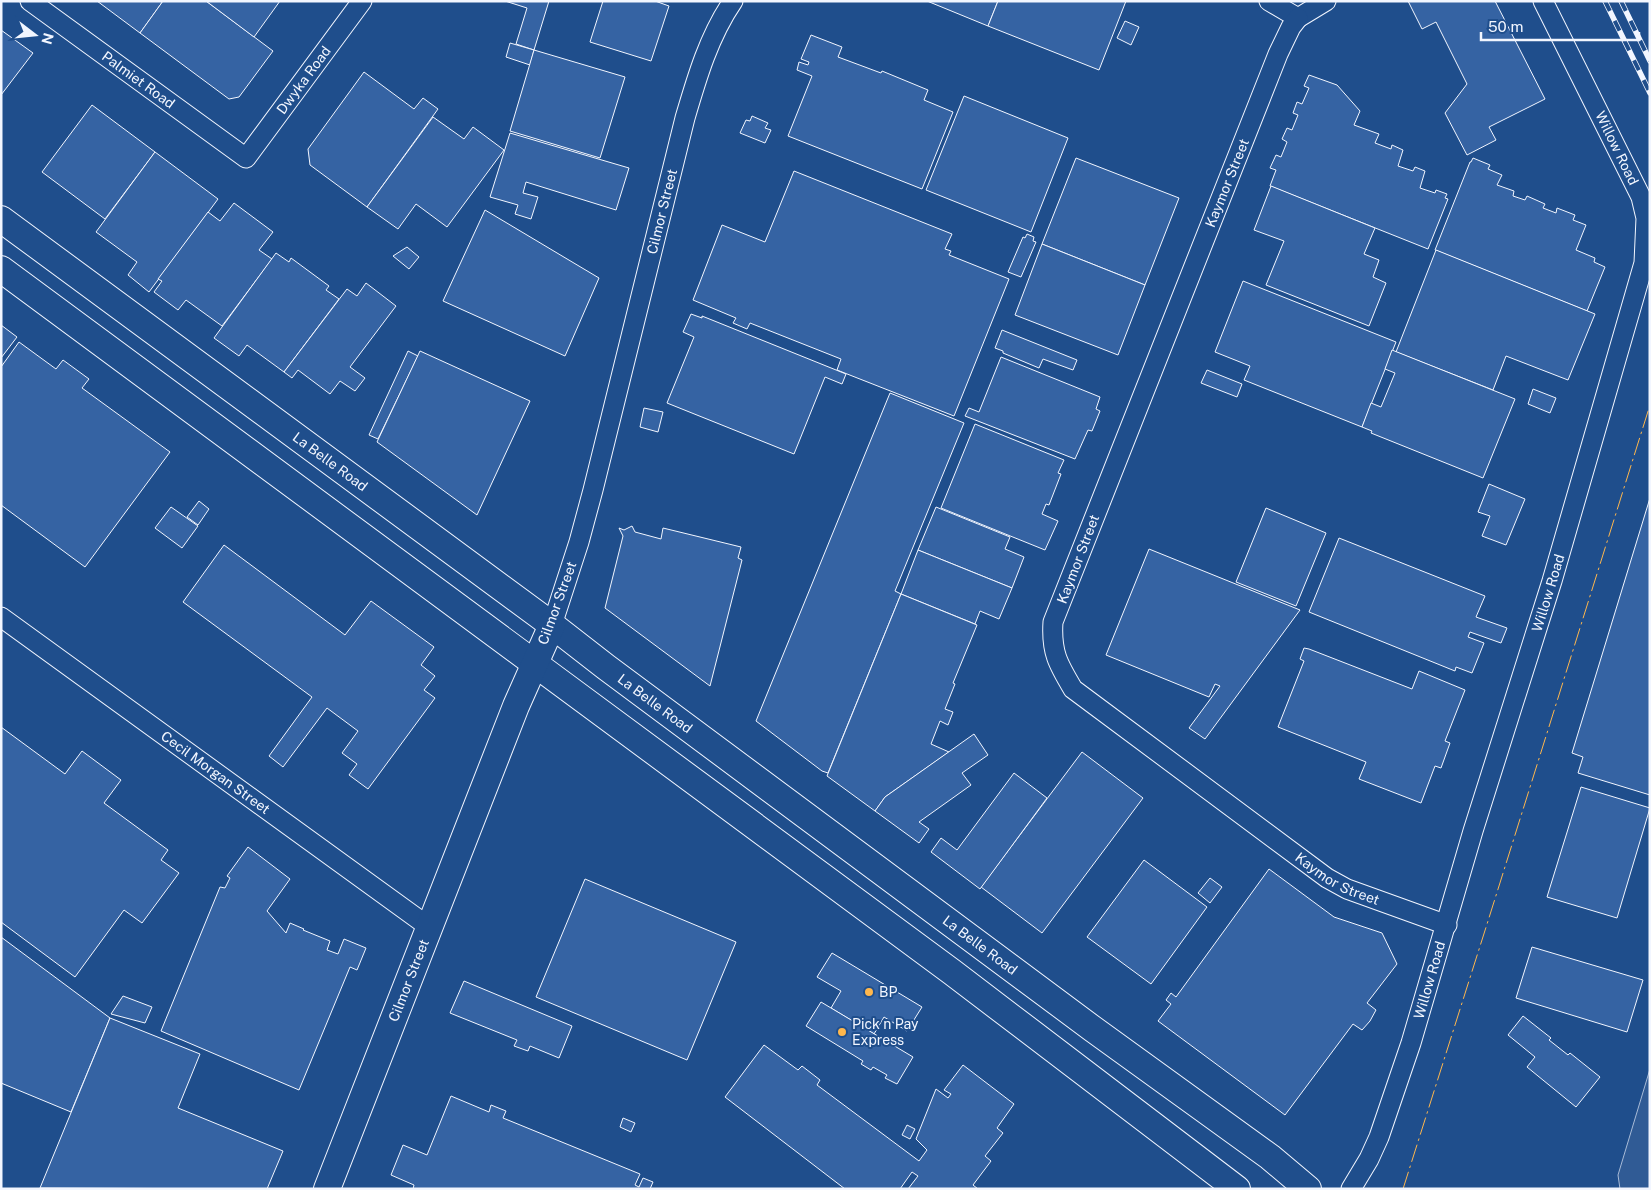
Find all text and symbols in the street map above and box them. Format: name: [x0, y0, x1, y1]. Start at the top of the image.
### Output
north arrow: [10, 10, 60, 60]
scale bar: [1481, 10, 1638, 42]
text: 50 m: [1488, 18, 1523, 35]
text: N: [38, 31, 57, 46]
street label: Dwyka Road: [273, 43, 334, 117]
street label: Palmiet Road: [99, 48, 178, 112]
street label: Willow Road: [1592, 109, 1642, 187]
street label: Kaymor Street: [1202, 136, 1252, 230]
street label: Cilmor Street: [644, 167, 680, 256]
street label: La Belle Road: [290, 429, 371, 494]
street label: Kaymor Street: [1054, 512, 1102, 606]
street label: Willow Road: [1529, 552, 1567, 634]
street label: Cilmor Street: [535, 559, 579, 647]
street label: La Belle Road: [615, 671, 695, 736]
street label: Cecil Morgan Street: [158, 728, 273, 817]
street label: Kaymor Street: [1292, 849, 1382, 908]
street label: La Belle Road: [940, 912, 1021, 978]
street label: Cilmor Street: [385, 937, 432, 1024]
street label: Willow Road: [1410, 939, 1448, 1021]
place label: BP: [879, 984, 897, 1000]
marker: BP: [863, 986, 875, 998]
place label: Pick n Pay Express: [852, 1016, 919, 1048]
marker: Pick n Pay Express: [836, 1026, 848, 1038]

